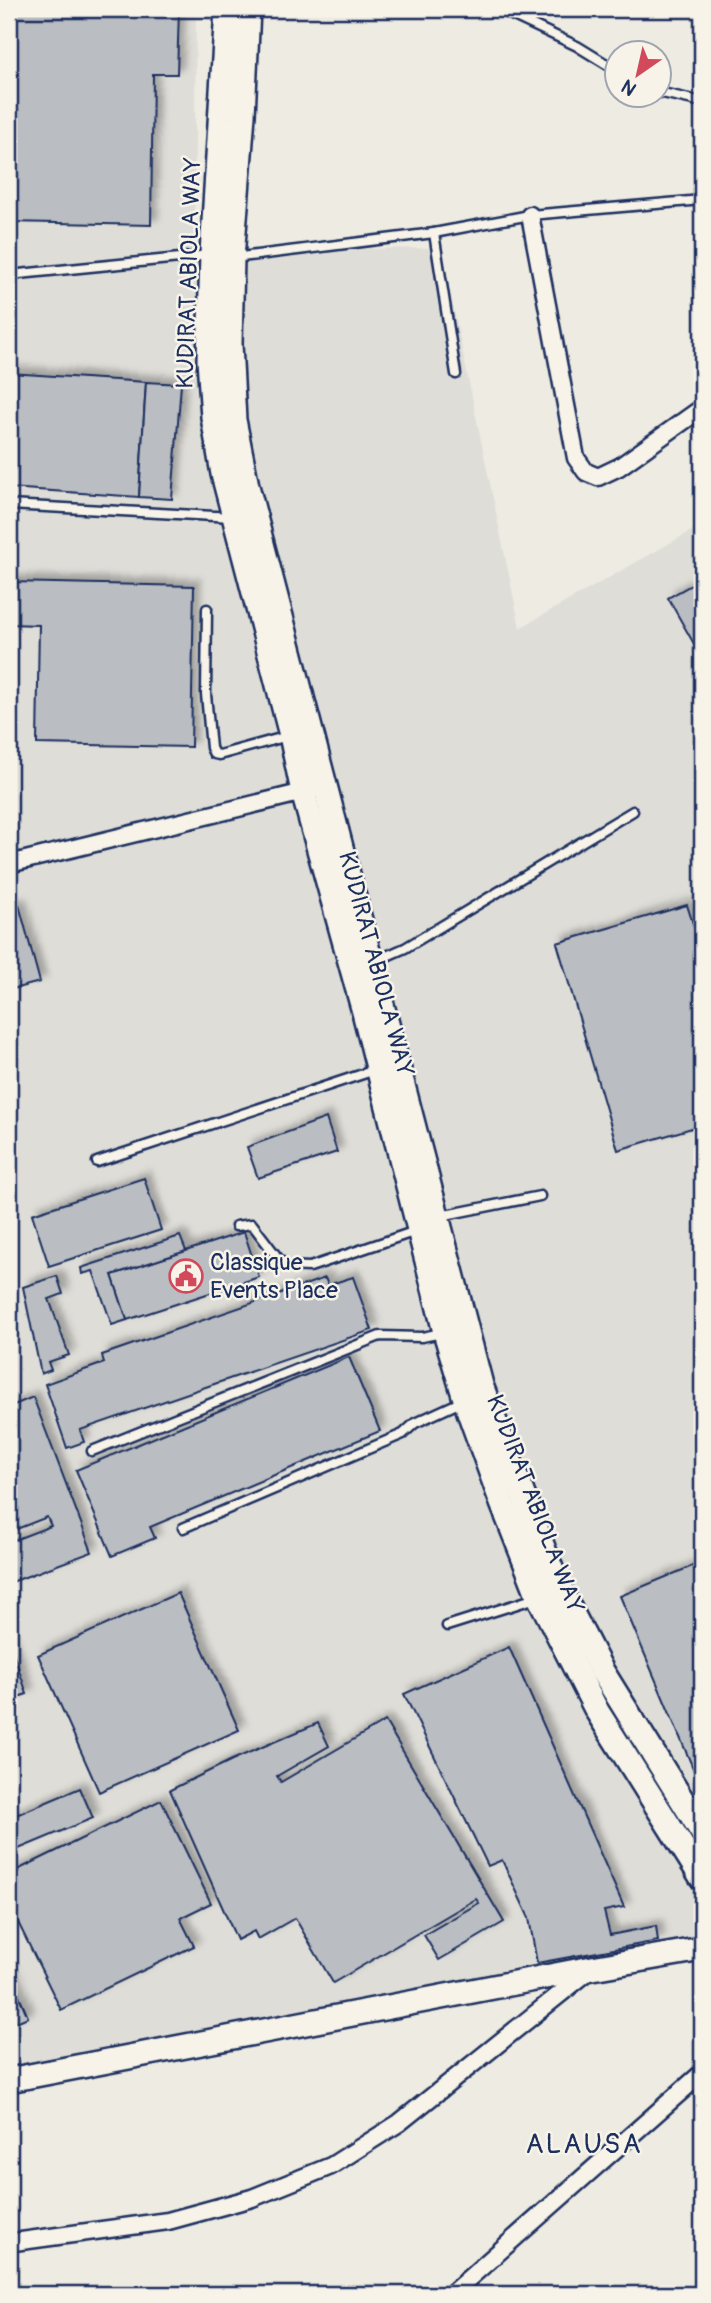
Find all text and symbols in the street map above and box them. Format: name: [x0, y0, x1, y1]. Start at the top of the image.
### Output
north arrow: [602, 38, 672, 108]
text: N: [617, 74, 641, 101]
street label: KUDIRAT ABIOLA WAY: [170, 157, 208, 389]
street label: KUDIRAT ABIOLA WAY: [332, 848, 420, 1080]
place label: Classique Events Place: [210, 1248, 338, 1305]
public building icon: Classique Events Place: [167, 1257, 205, 1295]
street label: KUDIRAT ABIOLA WAY: [480, 1391, 590, 1617]
district label: ALAUSA: [525, 2127, 643, 2162]

